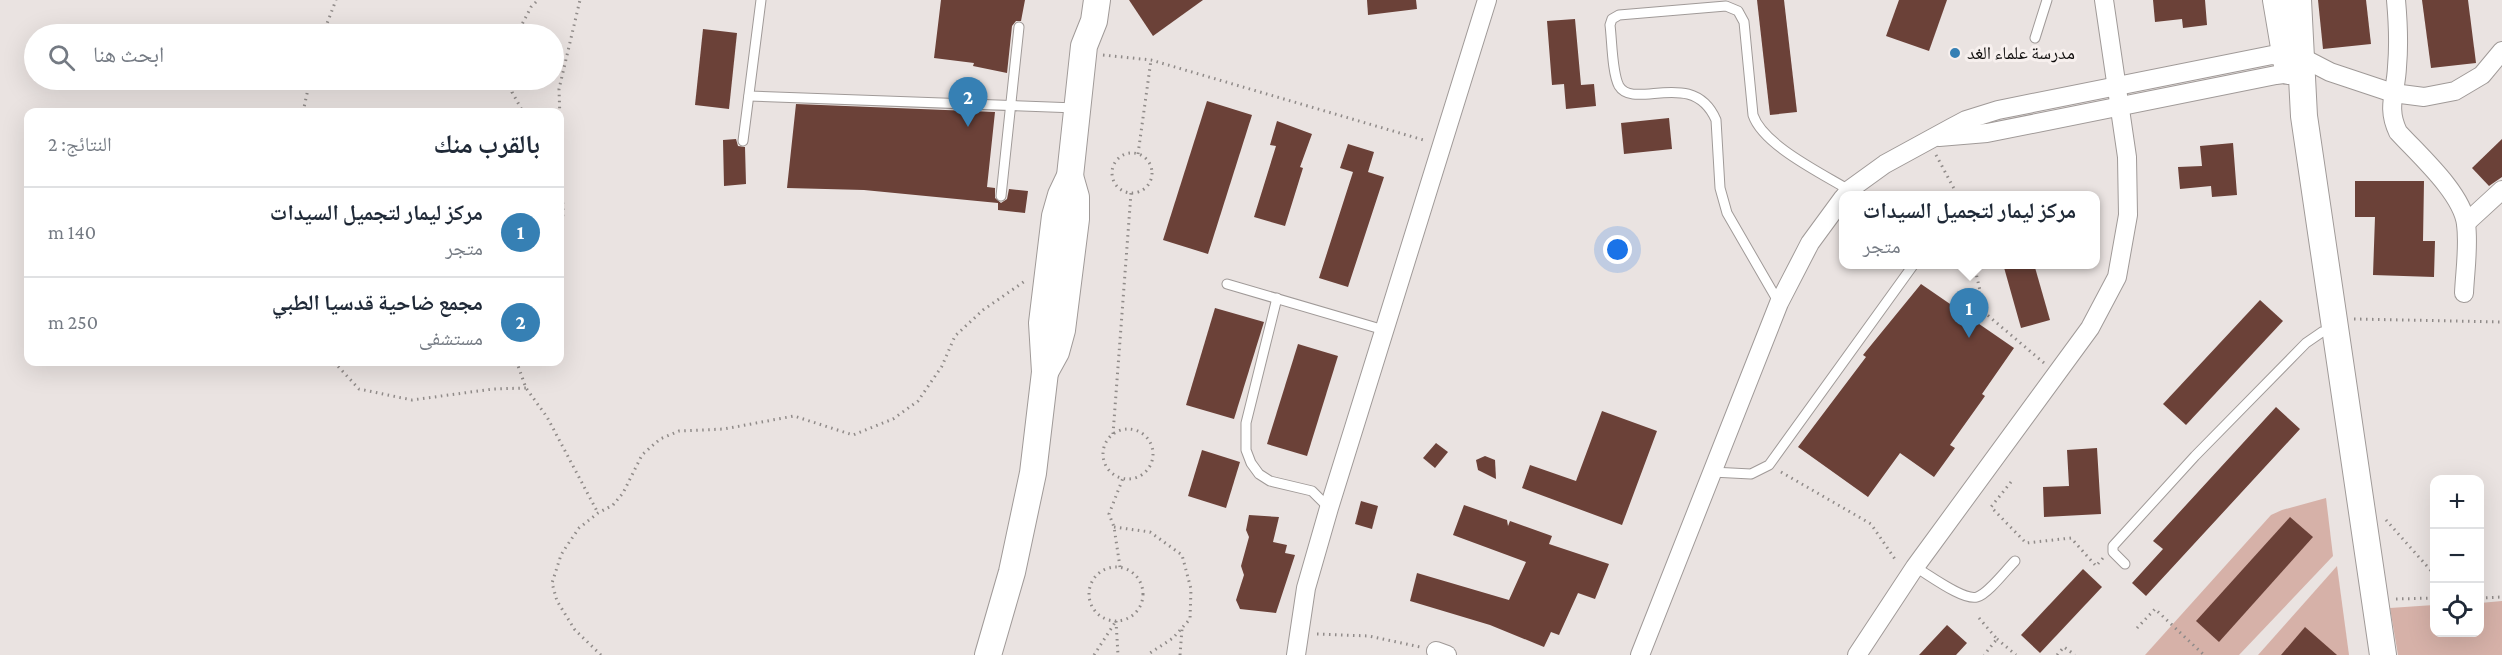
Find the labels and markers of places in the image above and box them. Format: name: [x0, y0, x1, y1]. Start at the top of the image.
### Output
place label: مدرسة علماء الغد: [1967, 43, 2075, 63]
marker: مدرسة علماء الغد: [1948, 46, 1962, 60]
pin: 2: [948, 78, 988, 127]
pin: 1: [1950, 288, 1988, 338]

